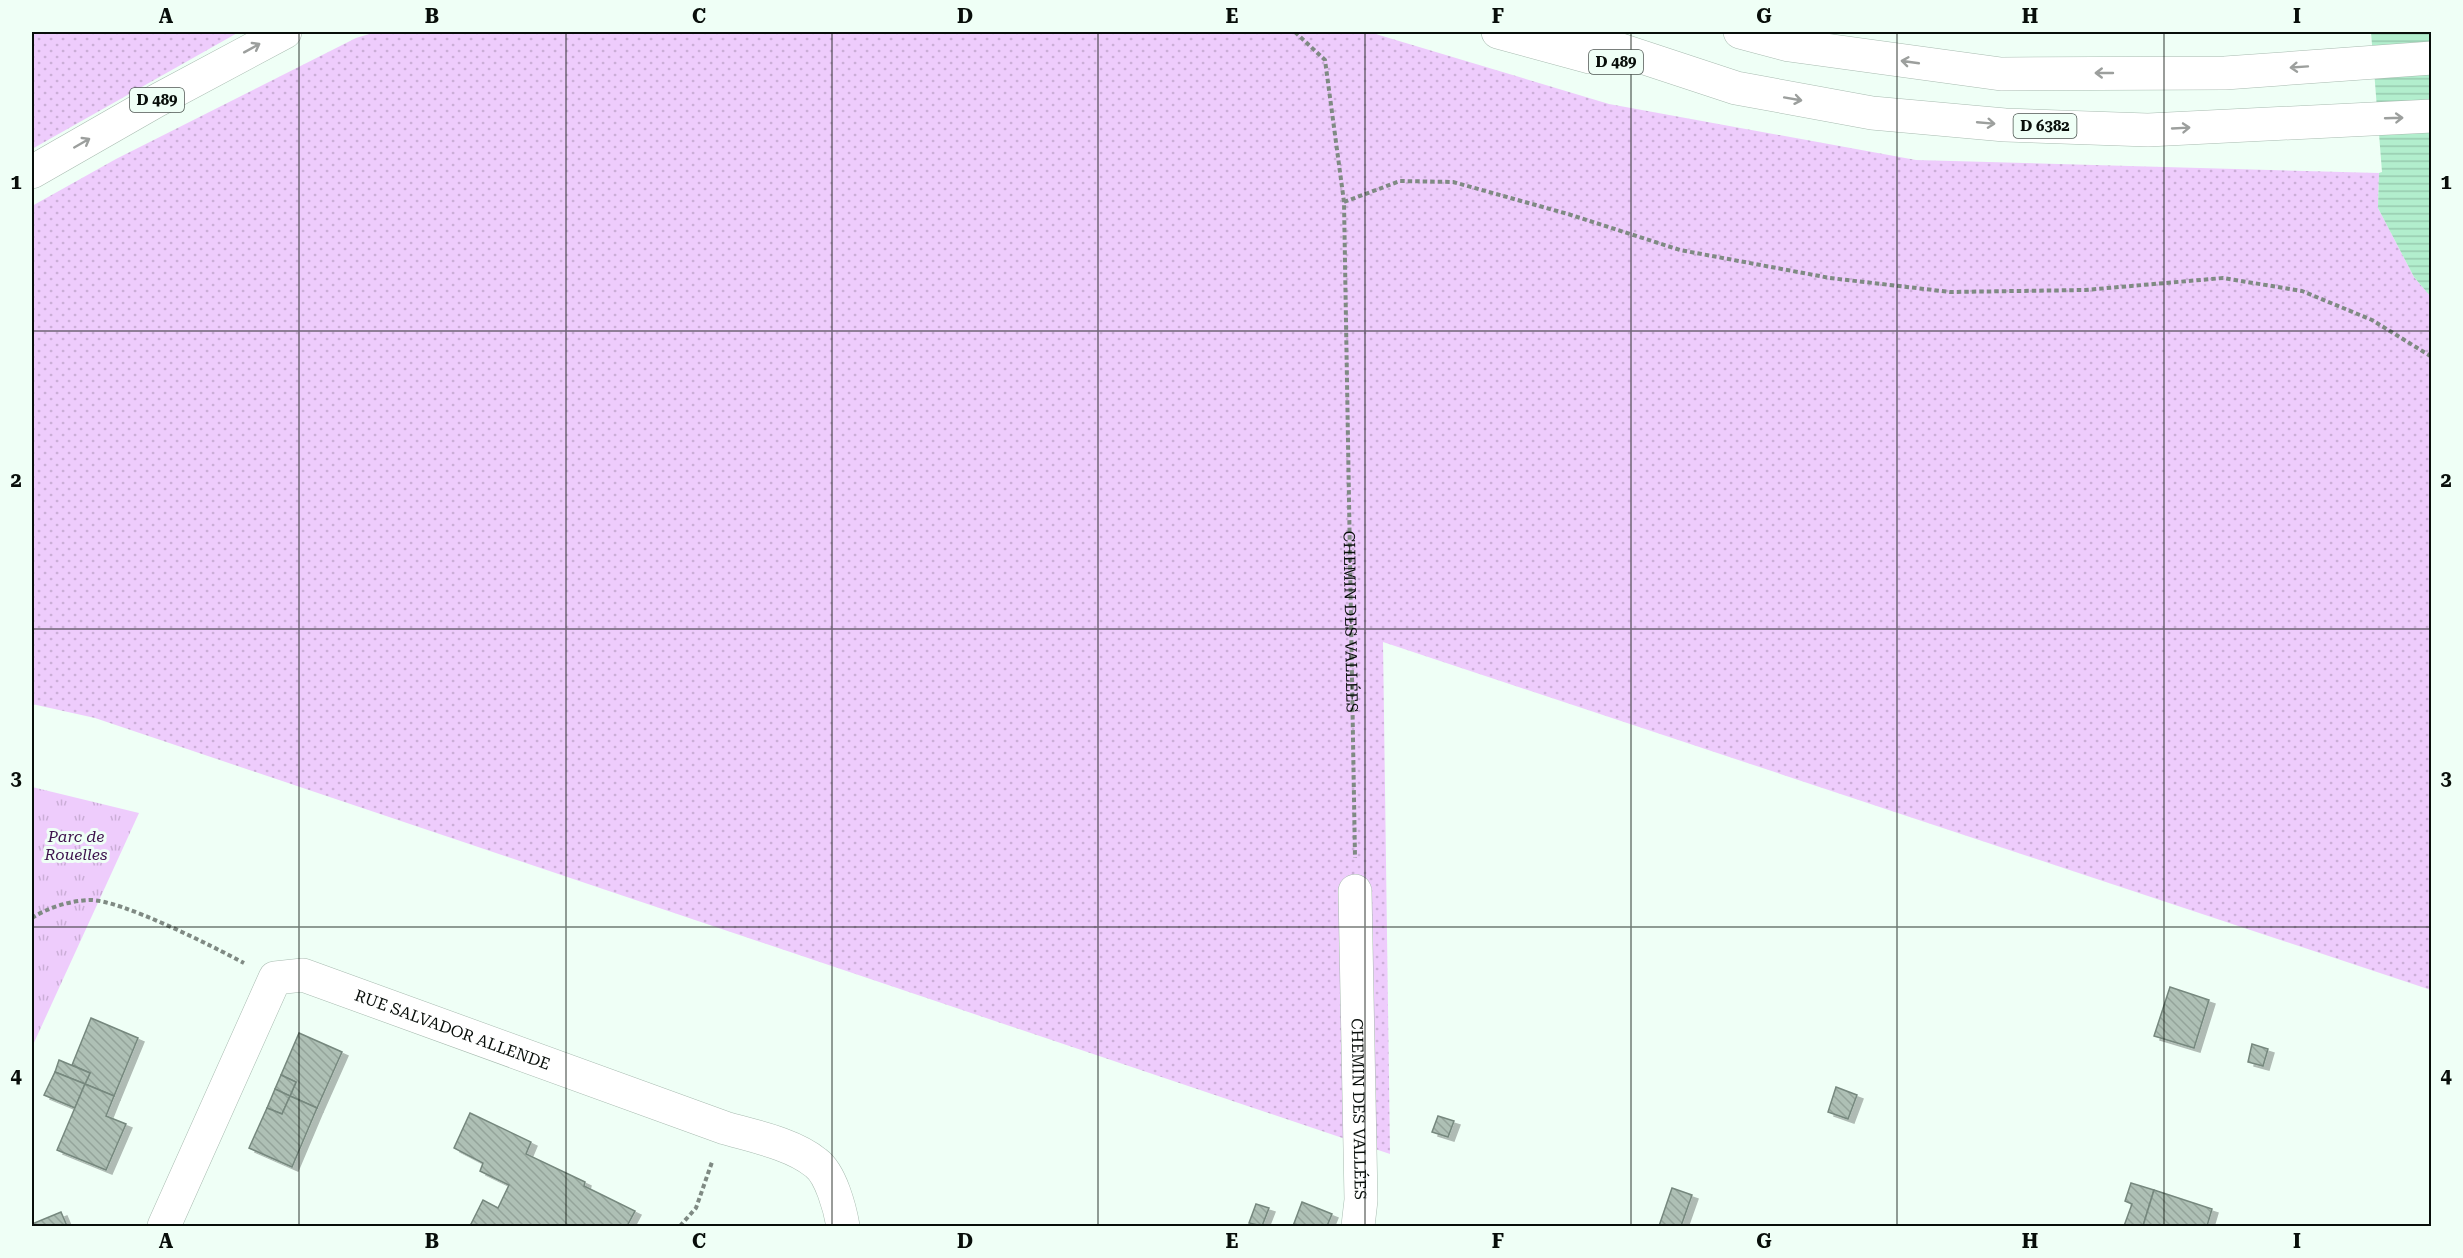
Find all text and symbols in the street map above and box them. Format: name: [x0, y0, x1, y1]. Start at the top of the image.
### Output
text: A: [159, 4, 174, 28]
text: B: [425, 4, 439, 28]
text: C: [692, 4, 706, 28]
text: D: [957, 4, 973, 28]
text: E: [1226, 4, 1239, 28]
text: F: [1492, 4, 1504, 28]
text: G: [1756, 4, 1772, 28]
text: H: [2022, 4, 2038, 28]
text: I: [2293, 4, 2301, 28]
one-way arrow: [243, 42, 261, 53]
road number: D 489: [1589, 50, 1643, 74]
one-way arrow: [1901, 56, 1921, 67]
one-way arrow: [2290, 62, 2310, 73]
one-way arrow: [2095, 67, 2115, 79]
road number: D 489: [130, 88, 184, 112]
one-way arrow: [1783, 94, 1802, 105]
one-way arrow: [2383, 112, 2403, 123]
road number: D 6382: [2014, 114, 2076, 138]
one-way arrow: [1976, 118, 1996, 129]
one-way arrow: [2171, 123, 2191, 134]
one-way arrow: [73, 137, 90, 149]
text: 1: [10, 170, 22, 194]
text: 1: [2440, 170, 2452, 194]
text: 2: [10, 468, 22, 492]
text: 2: [2440, 468, 2452, 492]
street label: CHEMIN DES VALLÉES: [1340, 531, 1362, 713]
text: 3: [10, 766, 22, 790]
text: 3: [2440, 766, 2452, 790]
park label: Parc de Rouelles: [43, 827, 108, 864]
street label: RUE SALVADOR ALLENDE: [352, 986, 553, 1074]
street label: CHEMIN DES VALLÉES: [1347, 1018, 1370, 1200]
text: 4: [10, 1064, 22, 1088]
text: 4: [2440, 1064, 2452, 1088]
text: A: [159, 1229, 174, 1253]
text: B: [425, 1229, 439, 1253]
text: C: [692, 1229, 706, 1253]
text: D: [957, 1229, 973, 1253]
text: E: [1226, 1229, 1239, 1253]
text: F: [1492, 1229, 1504, 1253]
text: G: [1756, 1229, 1772, 1253]
text: H: [2022, 1229, 2038, 1253]
text: I: [2293, 1229, 2301, 1253]

